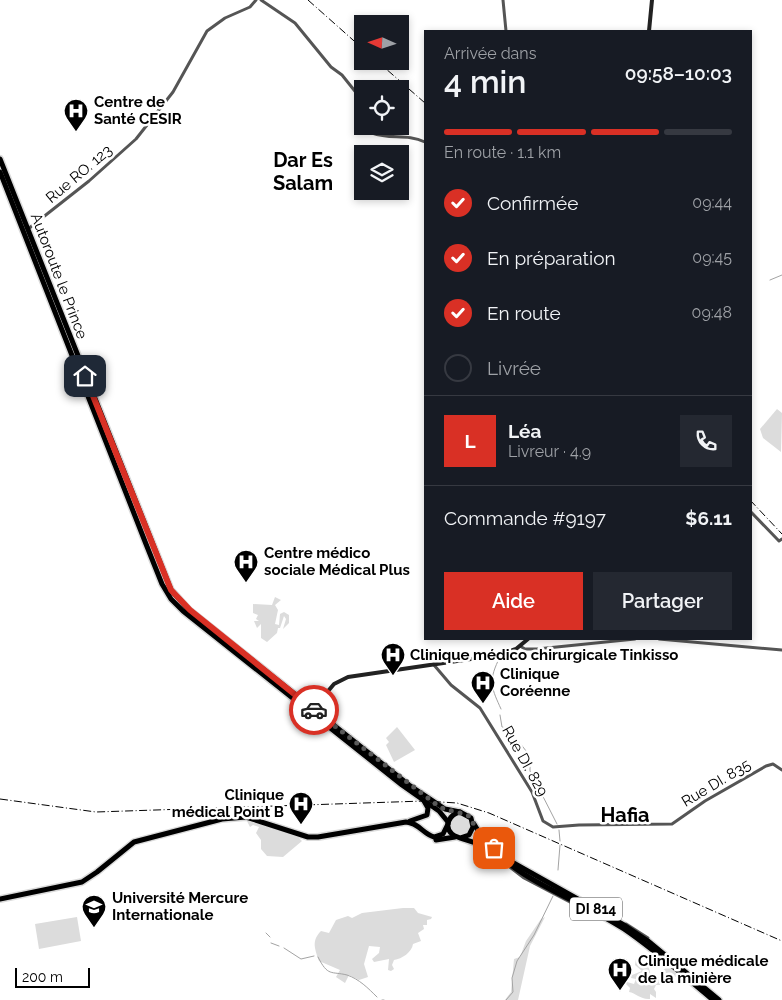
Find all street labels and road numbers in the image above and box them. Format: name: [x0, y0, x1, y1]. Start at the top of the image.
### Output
street label: Rue RO. 123: [42, 141, 116, 207]
street label: Autoroute le Prince: [27, 211, 91, 342]
street label: Rue DI. 829: [498, 723, 552, 800]
street label: Rue DI. 835: [678, 755, 754, 811]
road number: DI 814: [570, 898, 622, 921]

